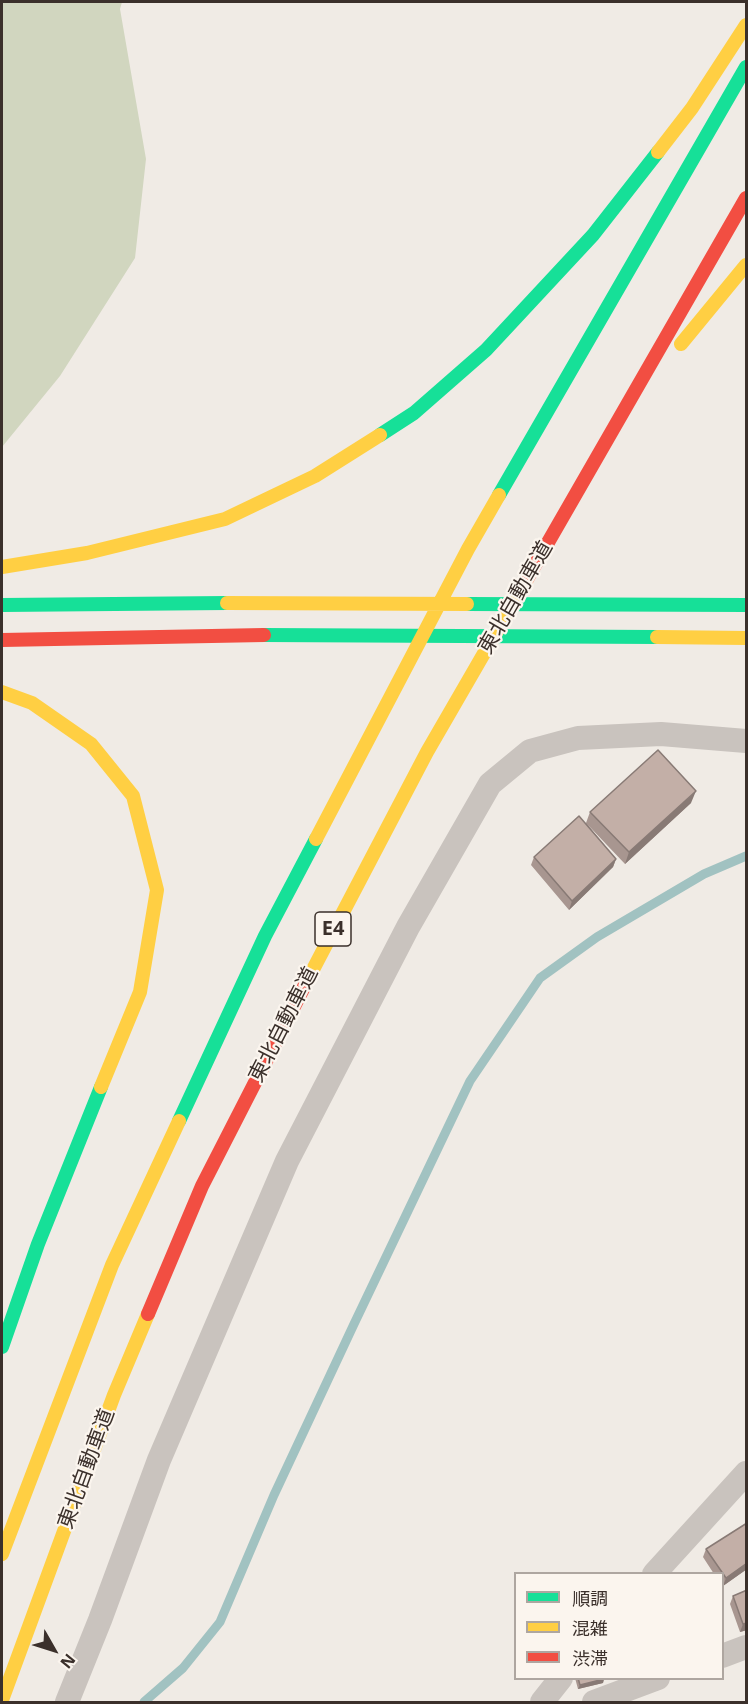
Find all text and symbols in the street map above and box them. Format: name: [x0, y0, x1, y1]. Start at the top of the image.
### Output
street label: 東北自動車道: [474, 537, 558, 659]
road number: E4: [315, 912, 351, 946]
street label: 東北自動車道: [244, 963, 324, 1087]
street label: 東北自動車道: [54, 1405, 120, 1533]
legend: [514, 1572, 724, 1680]
text: 順調: [572, 1586, 608, 1610]
text: 混雑: [572, 1616, 608, 1640]
north arrow: [24, 1620, 84, 1680]
text: 渋滞: [572, 1646, 608, 1670]
text: N: [55, 1649, 81, 1673]

